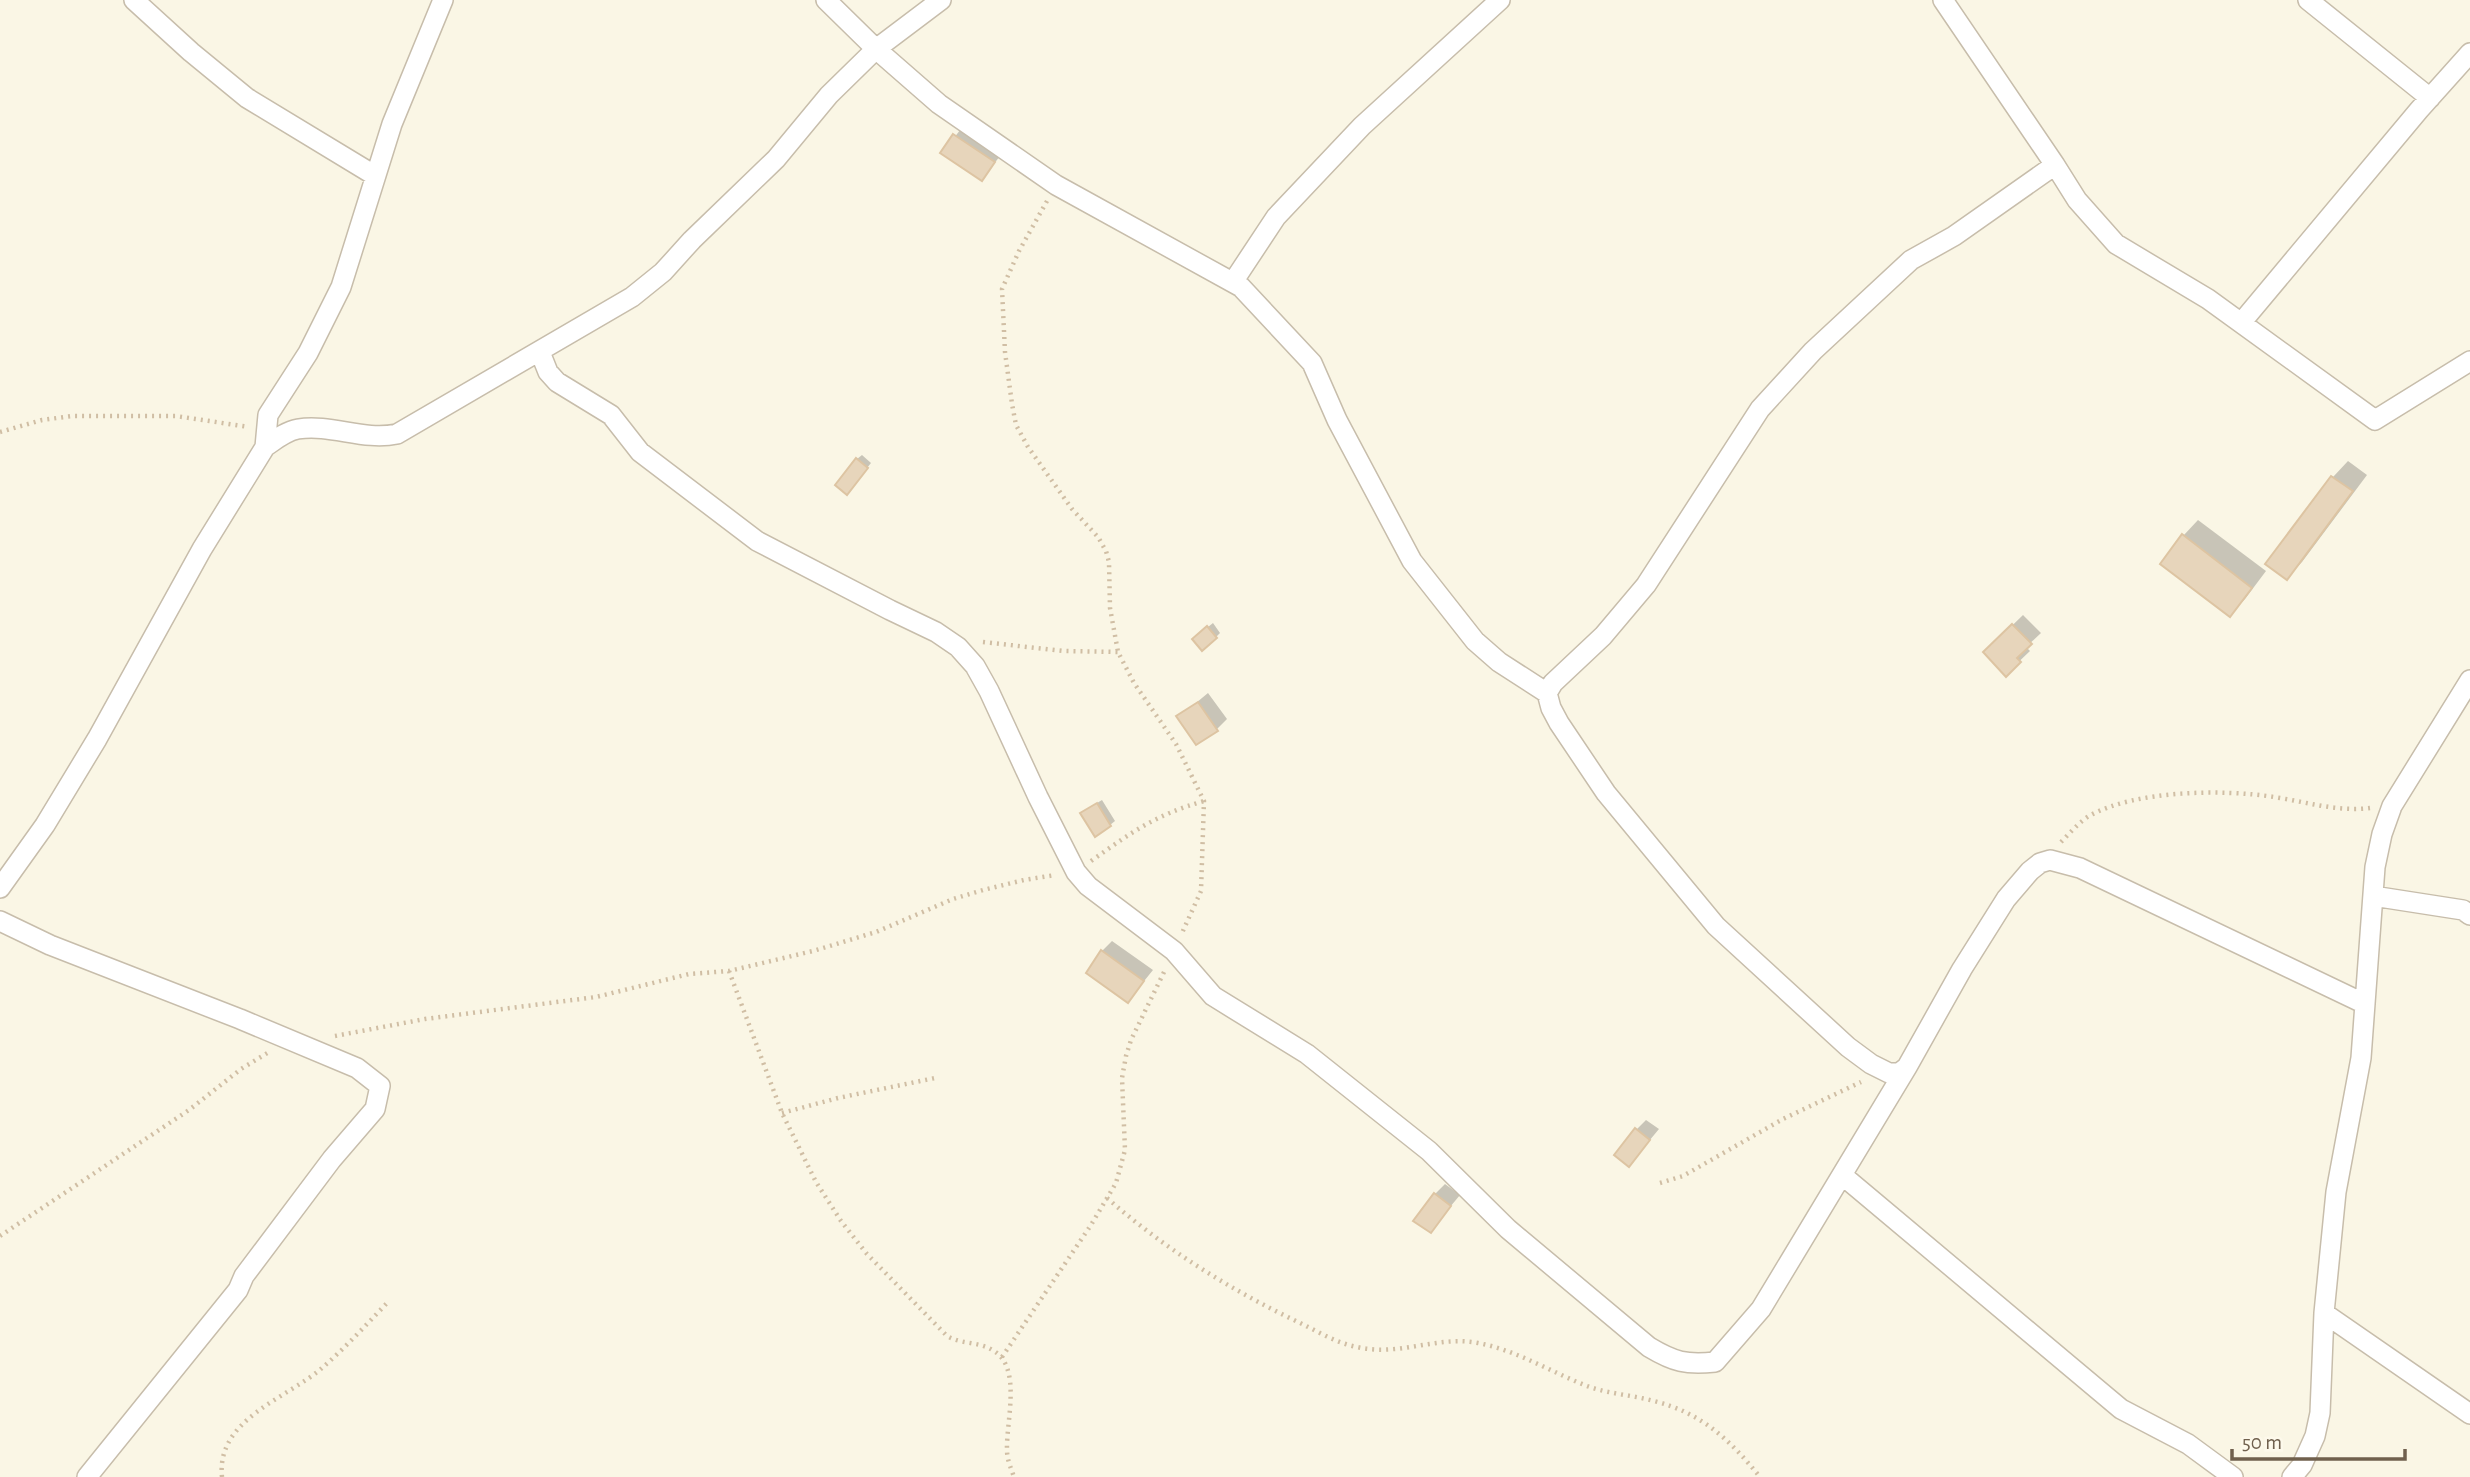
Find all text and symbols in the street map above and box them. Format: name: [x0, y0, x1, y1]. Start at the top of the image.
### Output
scale bar: [2232, 1418, 2405, 1462]
text: 50 m: [2242, 1432, 2282, 1453]

